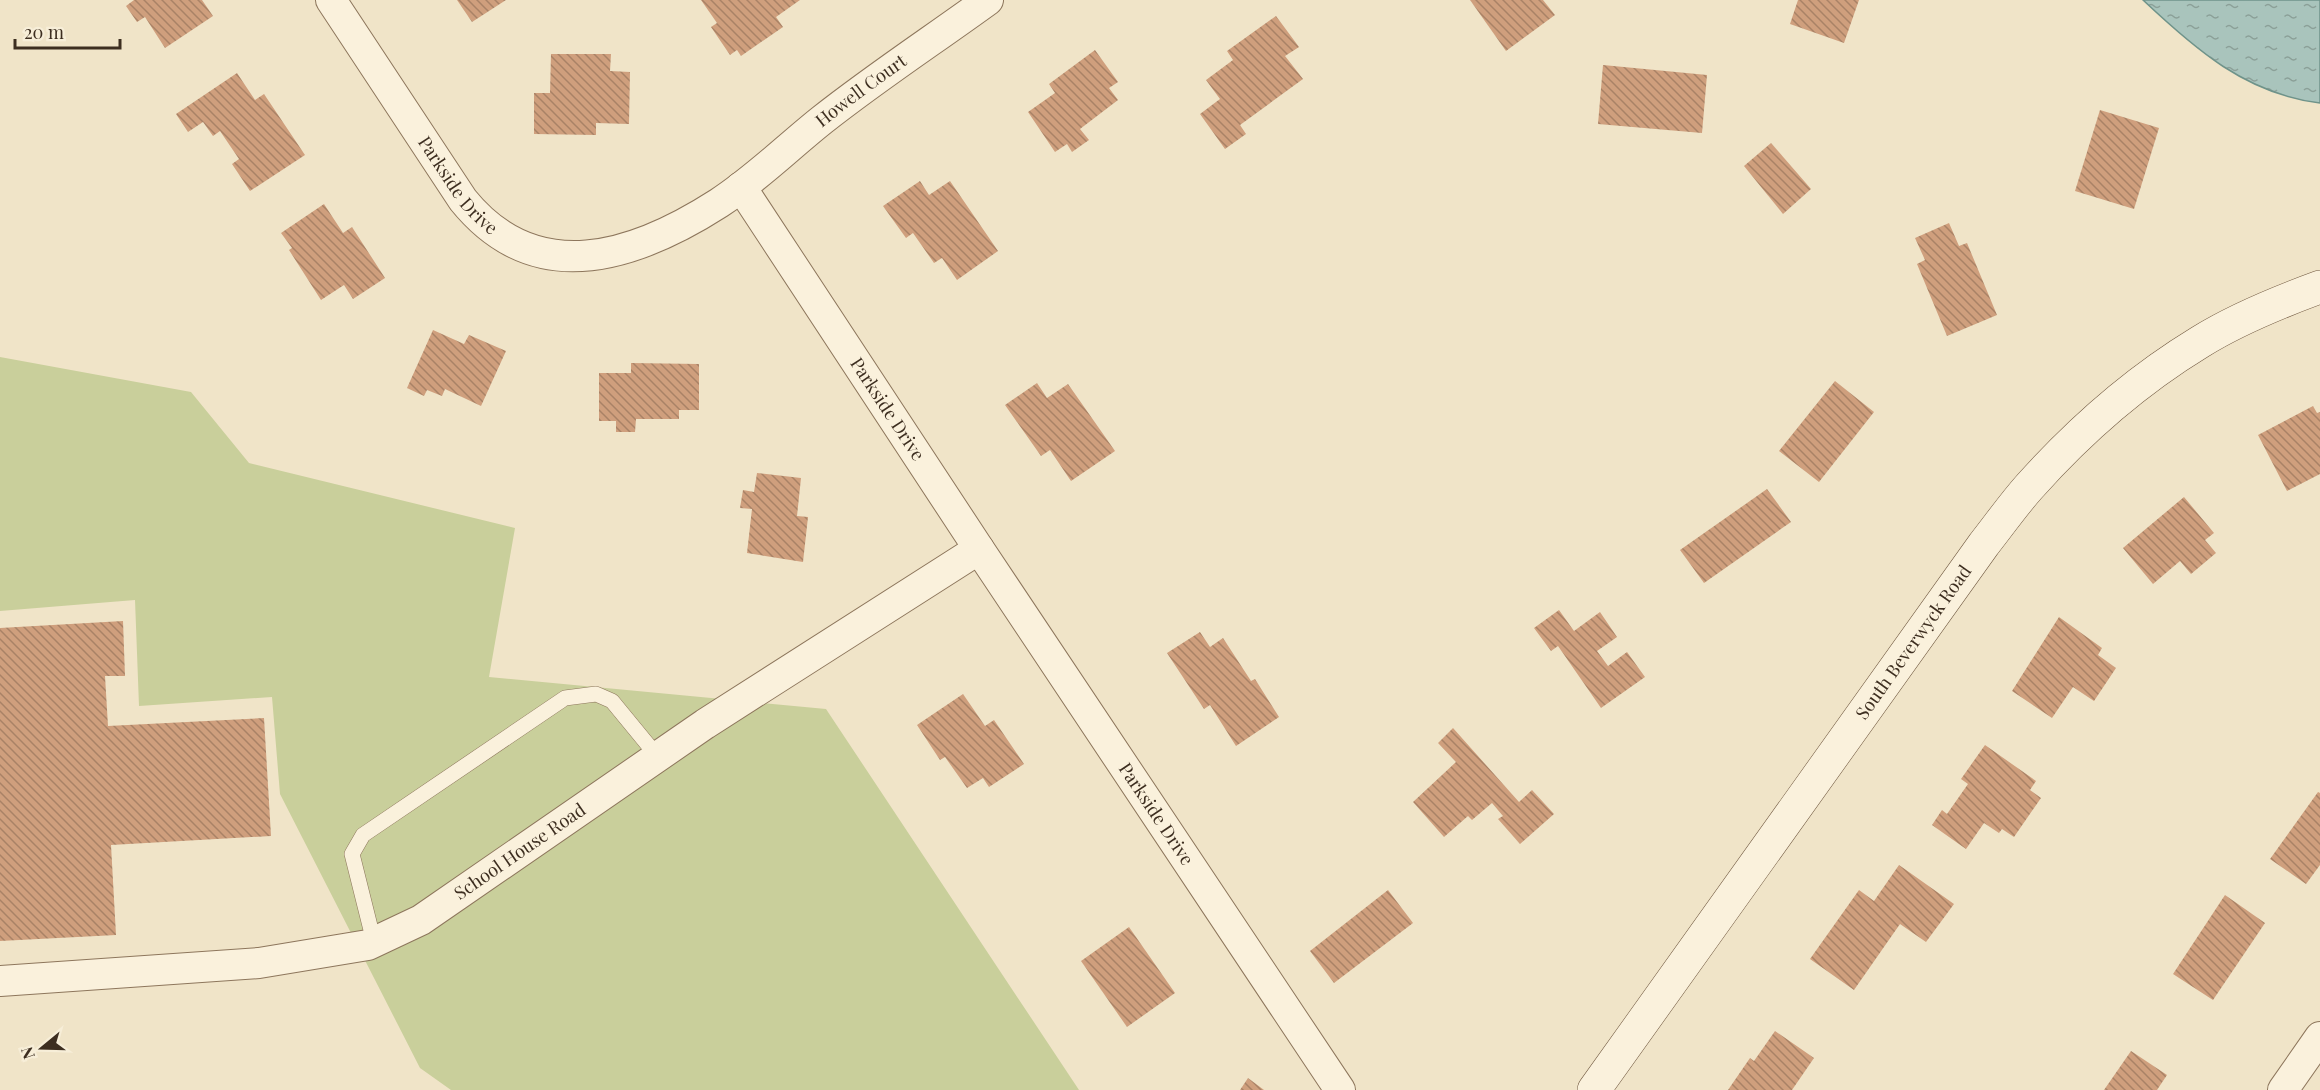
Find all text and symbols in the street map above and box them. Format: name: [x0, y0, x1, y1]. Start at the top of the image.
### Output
scale bar: [15, 12, 120, 50]
text: 20 m: [24, 20, 64, 44]
street label: Howell Court: [810, 48, 911, 132]
street label: Parkside Drive: [413, 131, 503, 240]
street label: Parkside Drive: [845, 353, 931, 465]
street label: South Beverwyck Road: [1850, 559, 1976, 724]
street label: Parkside Drive: [1114, 758, 1200, 870]
street label: School House Road: [449, 797, 590, 905]
north arrow: [12, 1018, 72, 1078]
text: N: [15, 1044, 39, 1062]

